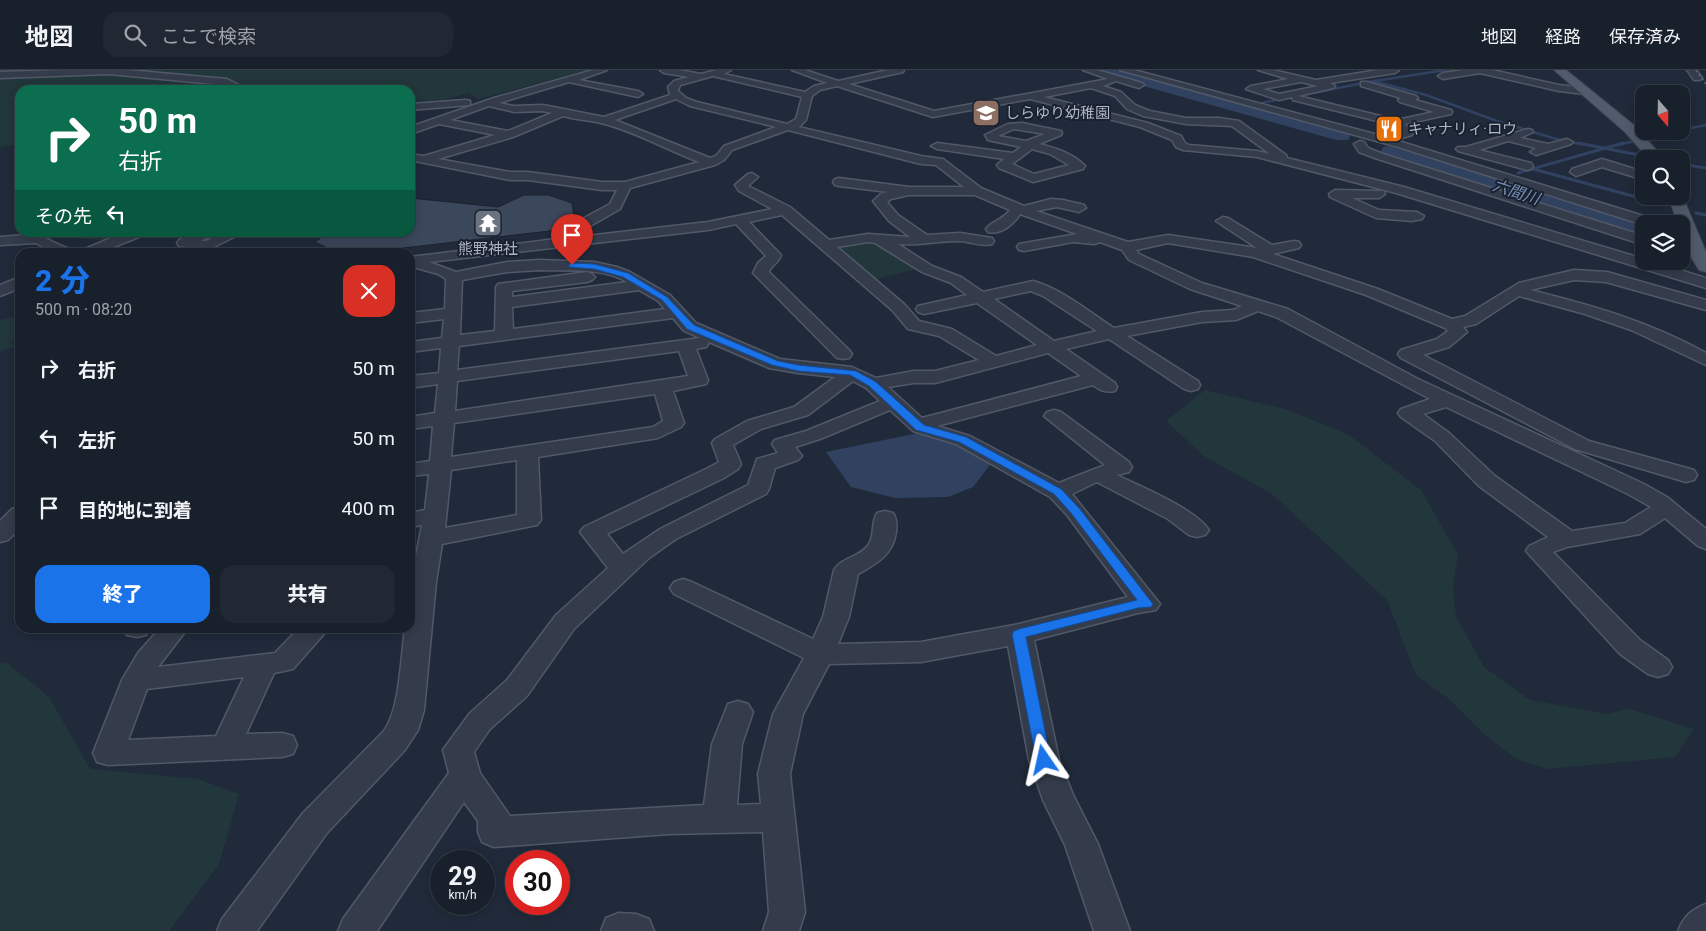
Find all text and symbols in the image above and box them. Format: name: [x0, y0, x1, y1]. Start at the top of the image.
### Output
search box: [103, 12, 453, 57]
icon: search: [121, 21, 149, 49]
text: 地図: [25, 23, 73, 51]
text: ここで検索: [161, 25, 256, 48]
text: 地図: [1481, 26, 1517, 47]
text: 経路: [1545, 26, 1581, 47]
text: 保存済み: [1609, 26, 1681, 47]
north arrow: [1635, 85, 1690, 140]
map controls: [1635, 85, 1690, 270]
school or university icon: しらゆり幼稚園: [971, 98, 1001, 128]
text: 50 m: [118, 101, 197, 142]
place label: しらゆり幼稚園: [1005, 104, 1110, 122]
icon: right: [35, 105, 100, 170]
restaurant icon: キャナリィ·ロウ: [1374, 114, 1404, 144]
place label: キャナリィ·ロウ: [1408, 120, 1517, 138]
text: 右折: [118, 149, 162, 174]
button: search: [1635, 150, 1690, 205]
water label: 六間川: [1490, 176, 1544, 209]
icon: left: [102, 200, 130, 228]
text: その先: [35, 205, 92, 228]
temple icon: 熊野神社: [473, 208, 503, 238]
pin: [551, 214, 593, 265]
button: layers: [1635, 215, 1690, 270]
icon: arrive: [558, 221, 586, 249]
place label: 熊野神社: [458, 240, 518, 258]
text: 2 分: [35, 263, 90, 298]
button: close: [343, 265, 395, 317]
text: 500 m · 08:20: [35, 300, 132, 319]
icon: right: [35, 354, 63, 382]
text: 50 m: [352, 357, 395, 380]
text: 右折: [78, 359, 116, 382]
icon: left: [35, 424, 63, 452]
text: 50 m: [352, 427, 395, 450]
text: 左折: [78, 429, 116, 452]
icon: arrive: [35, 494, 63, 522]
text: 400 m: [342, 497, 395, 520]
text: 目的地に到着: [78, 499, 192, 522]
button: 終了: [35, 565, 210, 623]
button: 共有: [220, 565, 395, 623]
position arrow: [1017, 733, 1069, 785]
speed limit sign: 30: [505, 850, 570, 915]
text: 29: [448, 862, 477, 891]
text: km/h: [448, 888, 477, 902]

